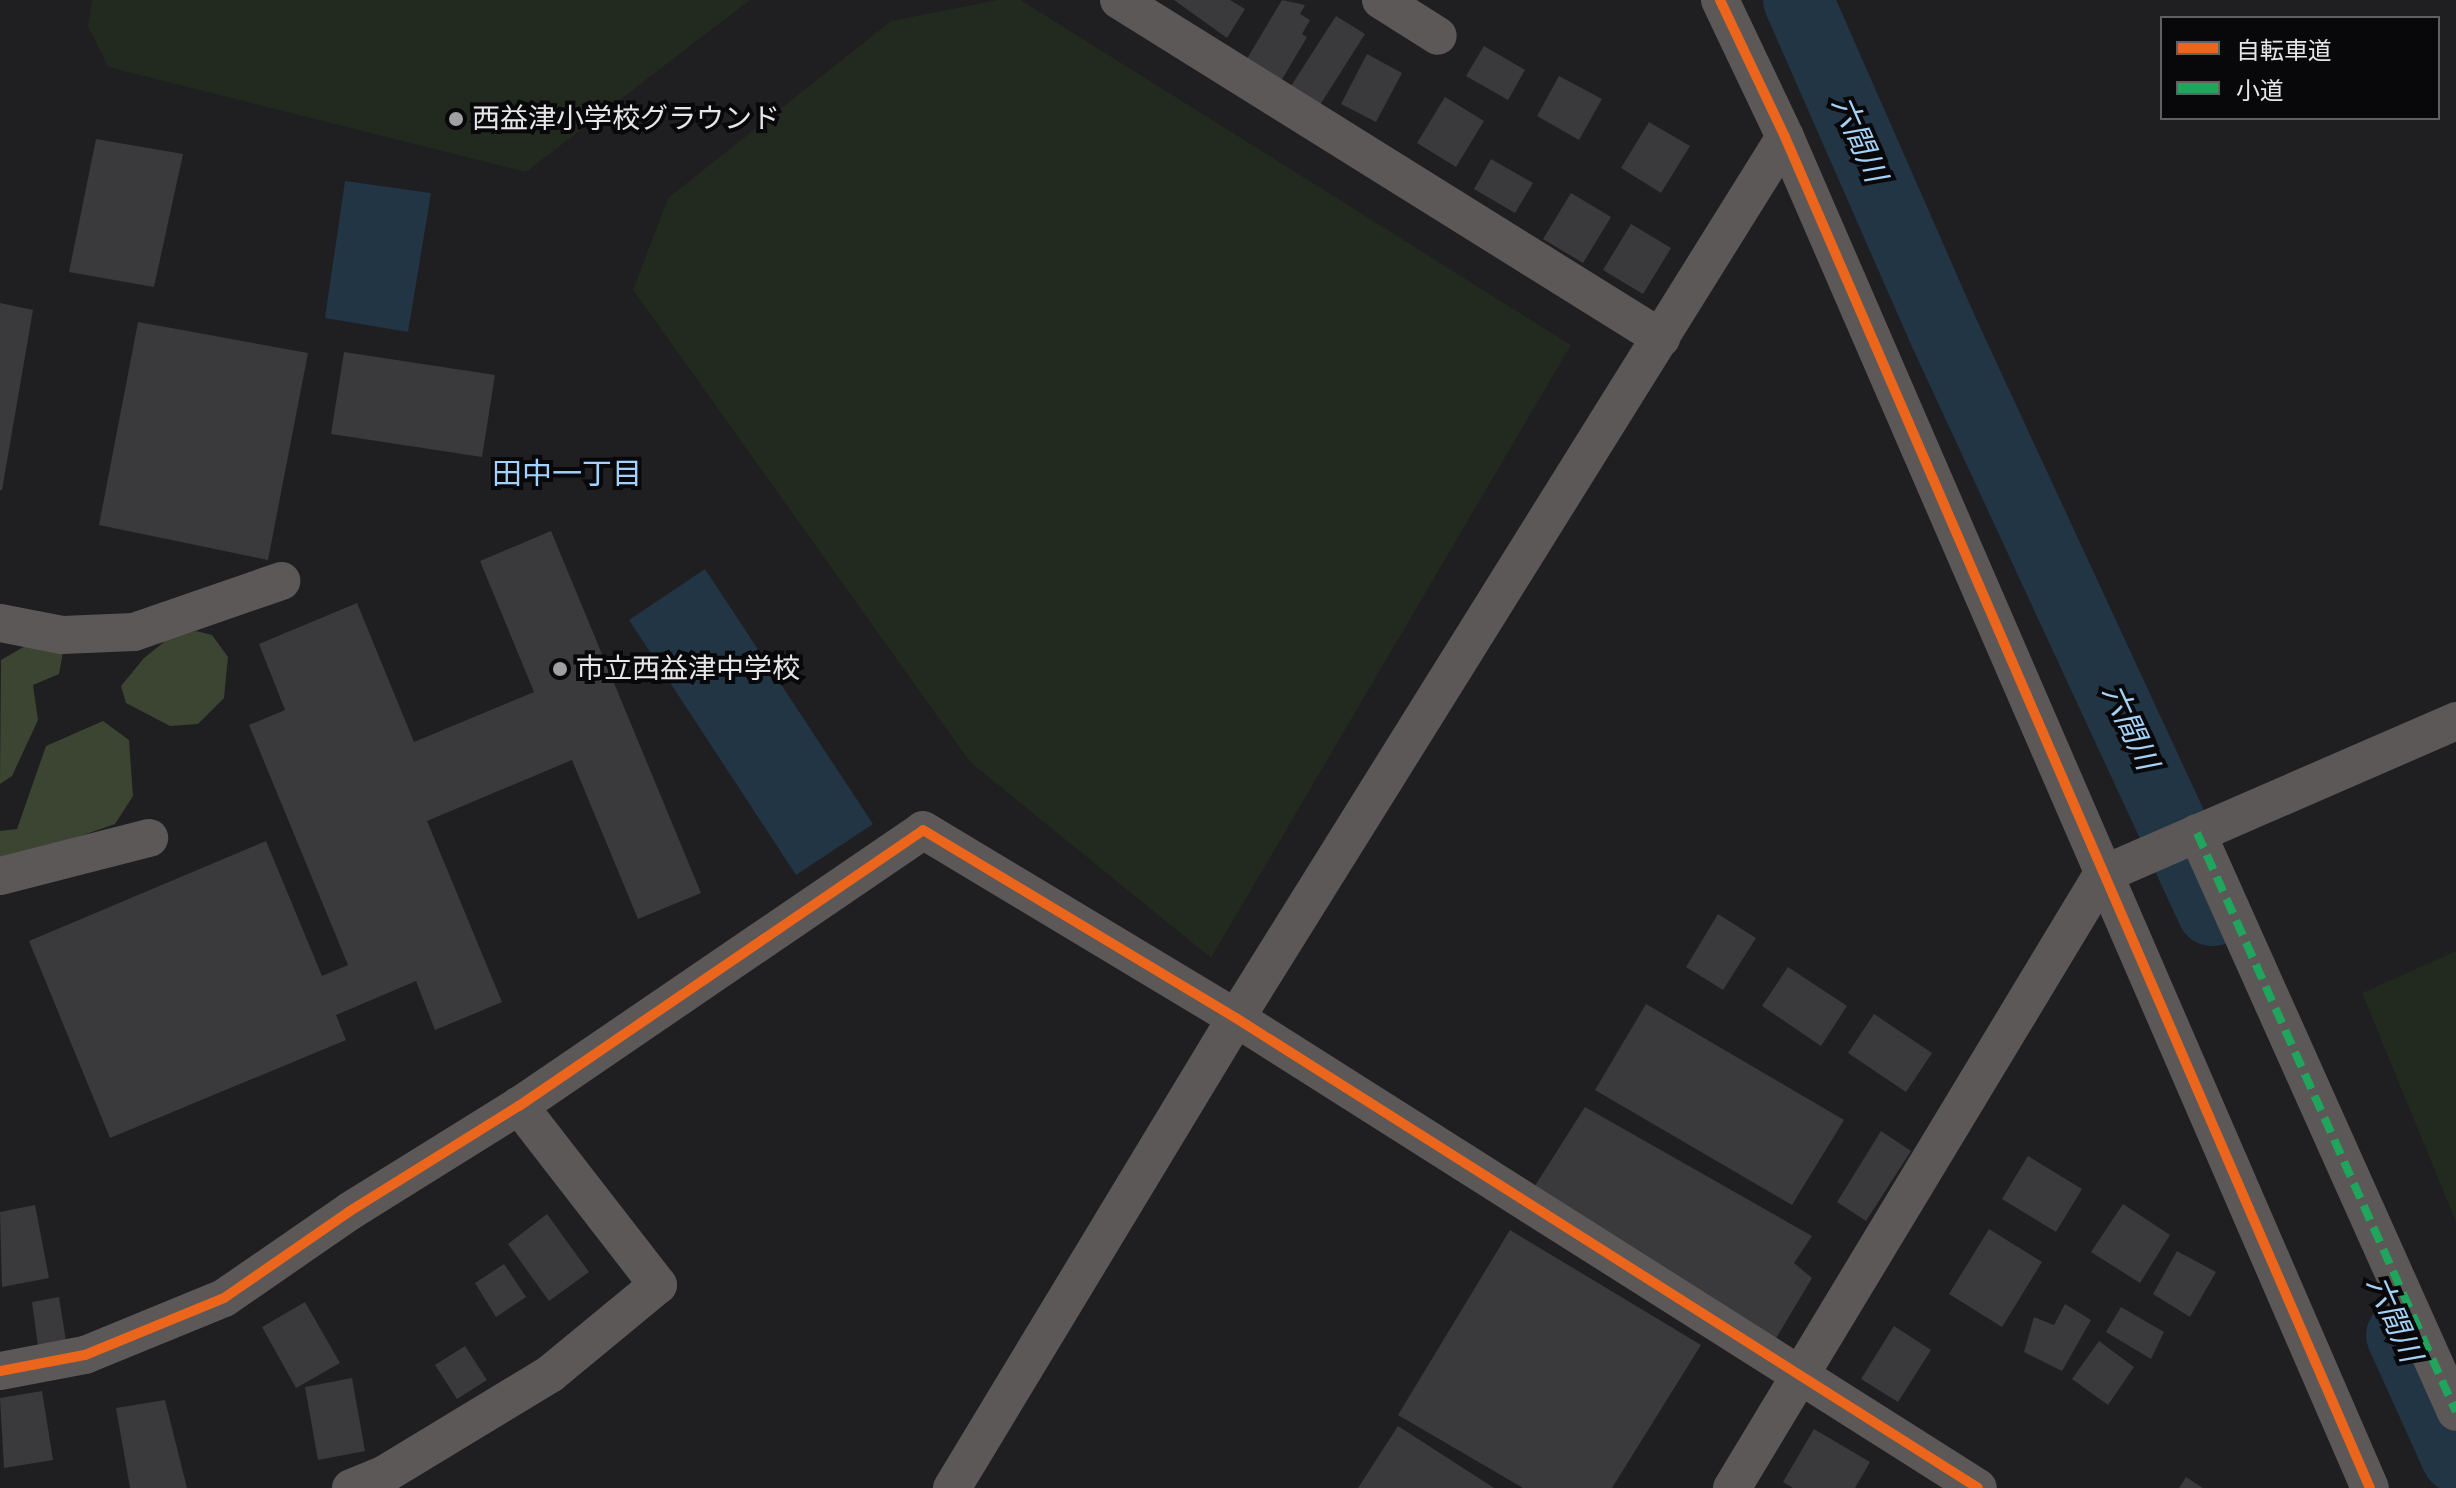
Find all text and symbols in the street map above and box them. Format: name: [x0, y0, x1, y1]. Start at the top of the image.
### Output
legend: [2160, 16, 2440, 120]
text: 自転車道: [2236, 36, 2332, 65]
text: 小道: [2236, 76, 2284, 105]
water label: 六間川: [1824, 91, 1894, 187]
place label: 西益津小学校グラウンド: [472, 102, 780, 136]
marker: 西益津小学校グラウンド: [447, 110, 465, 128]
district label: 田中一丁目: [492, 456, 642, 492]
place label: 市立西益津中学校: [576, 652, 800, 686]
marker: 市立西益津中学校: [551, 660, 569, 678]
water label: 六間川: [2095, 679, 2165, 775]
water label: 六間川: [2359, 1271, 2429, 1367]

